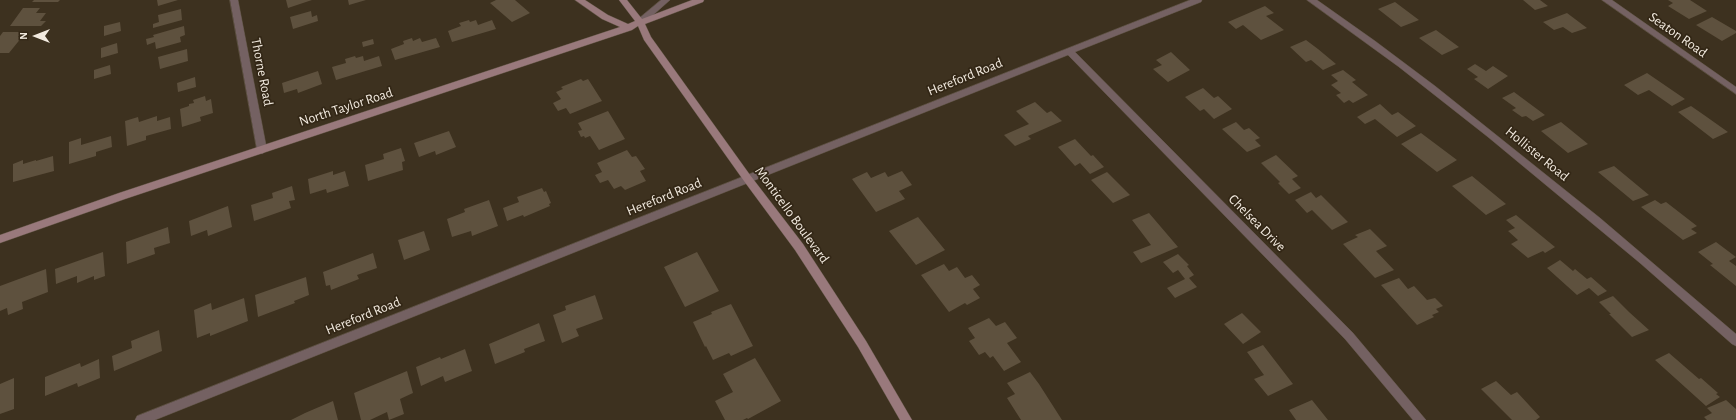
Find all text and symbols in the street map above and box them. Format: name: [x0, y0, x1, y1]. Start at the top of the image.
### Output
street label: Seaton Road: [1645, 9, 1711, 61]
north arrow: [16, 16, 56, 56]
text: N: [18, 32, 29, 40]
street label: Thorne Road: [247, 36, 277, 108]
street label: Hereford Road: [925, 54, 1005, 100]
street label: North Taylor Road: [297, 84, 395, 130]
street label: Hollister Road: [1502, 123, 1572, 185]
street label: Monticello Boulevard: [751, 163, 833, 267]
street label: Hereford Road: [624, 174, 704, 220]
street label: Chelsea Drive: [1225, 191, 1289, 255]
street label: Hereford Road: [323, 293, 403, 339]

